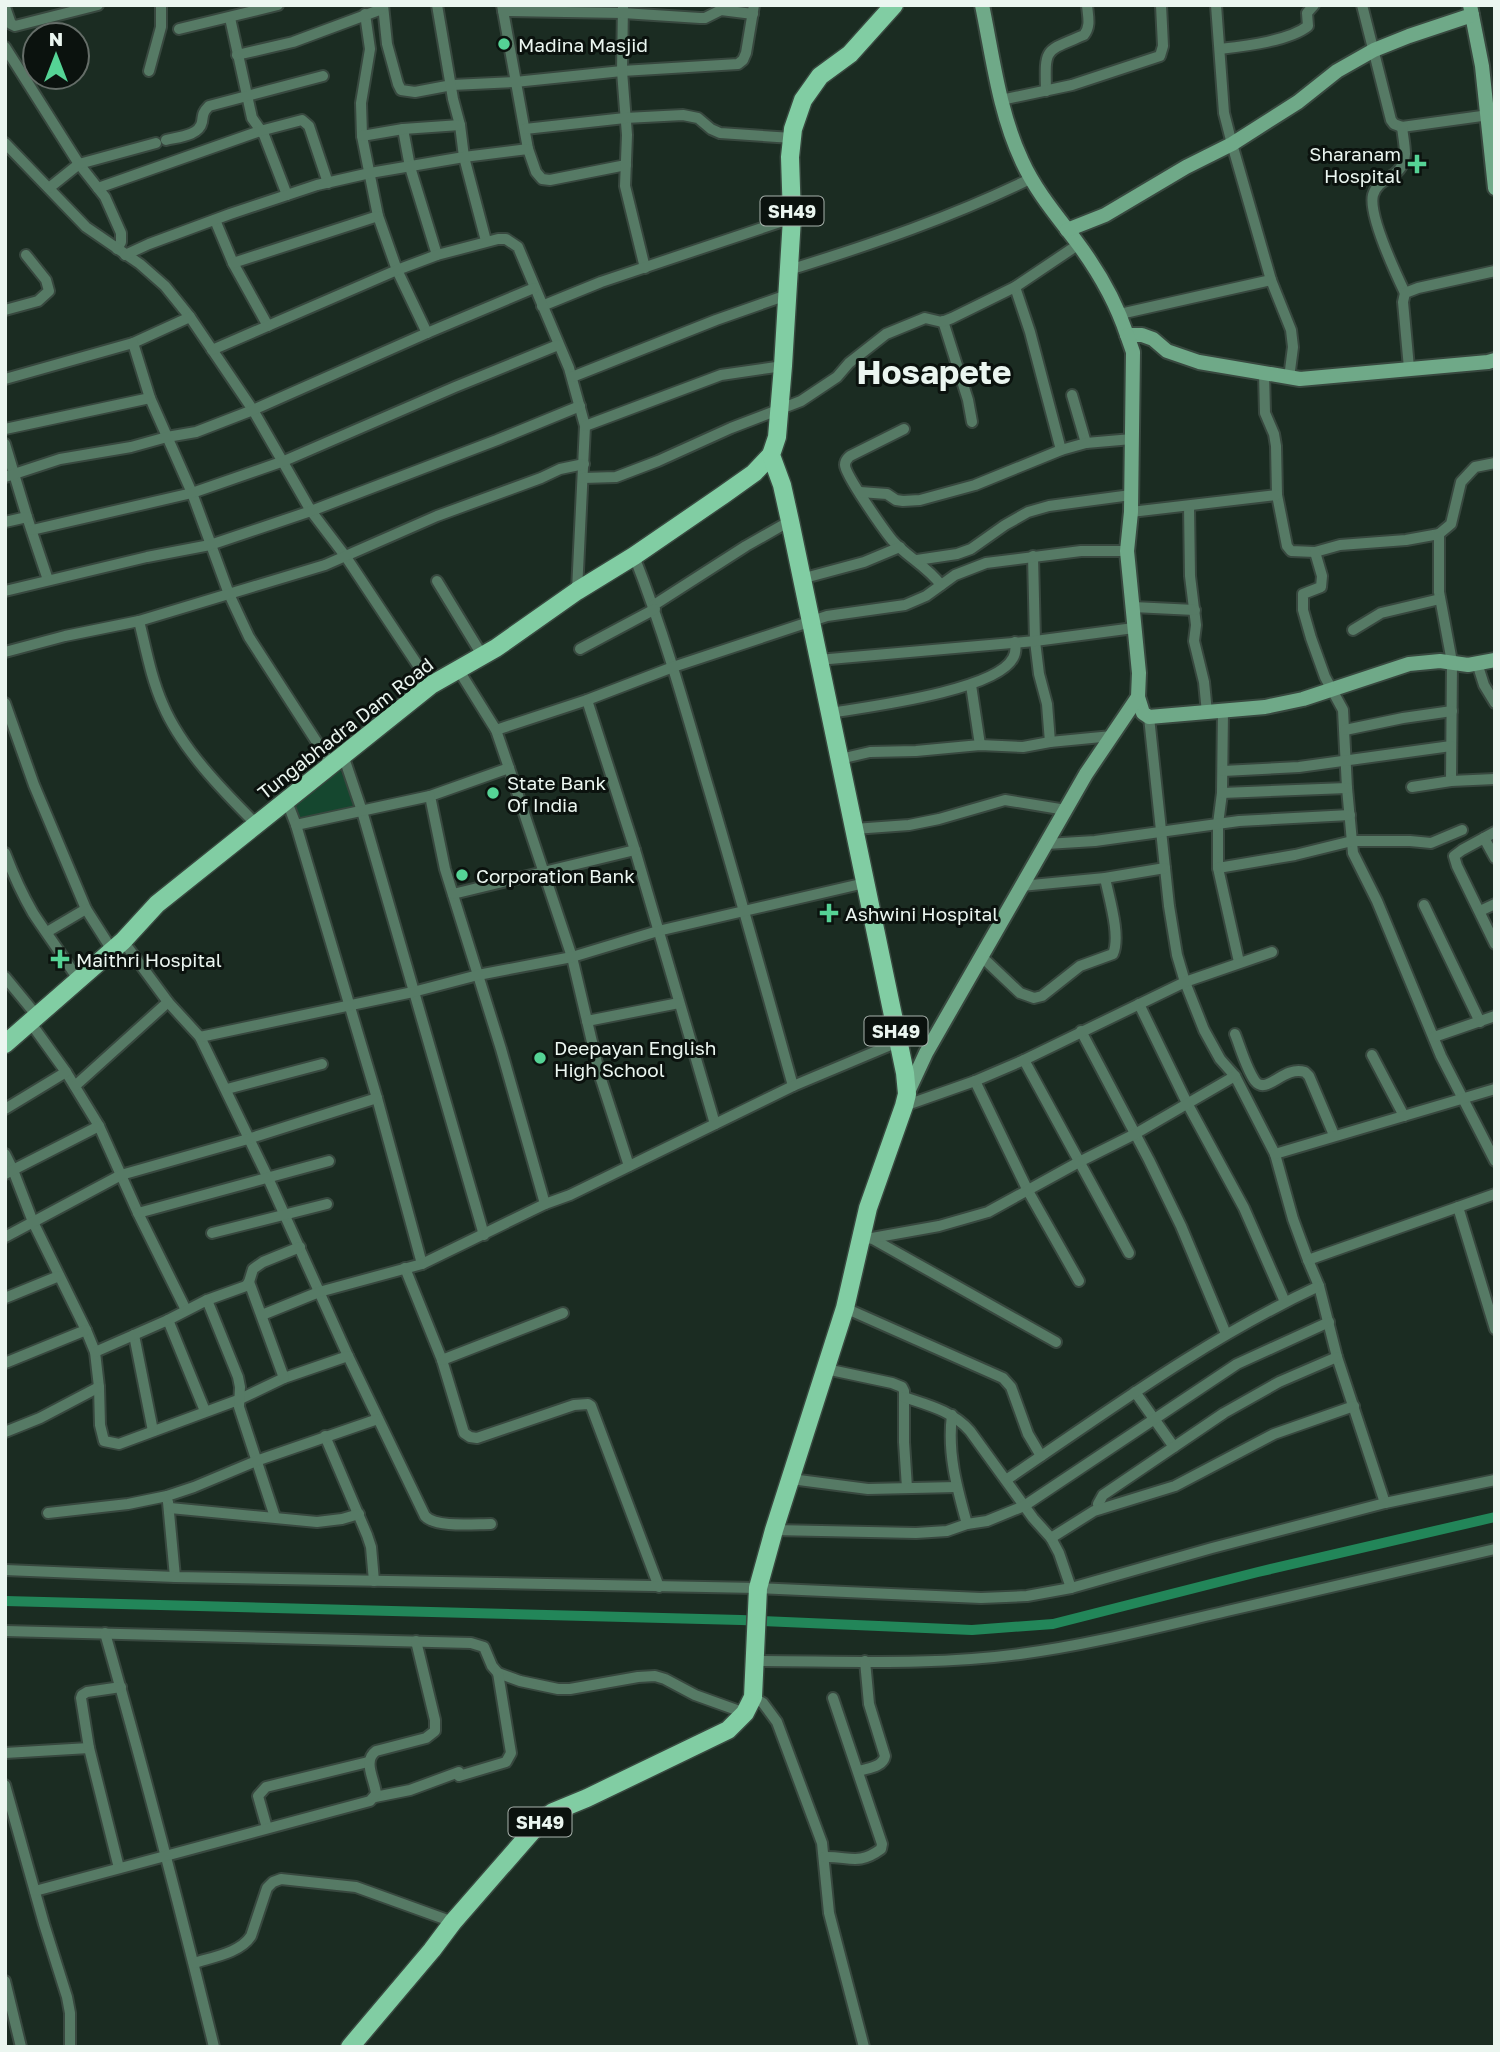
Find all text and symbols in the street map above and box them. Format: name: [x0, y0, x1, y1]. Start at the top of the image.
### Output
north arrow: [21, 21, 91, 91]
text: N: [49, 27, 63, 50]
place label: Madina Masjid: [518, 33, 648, 56]
marker: Madina Masjid: [496, 36, 512, 52]
place label: Sharanam Hospital: [1309, 142, 1401, 187]
marker: Sharanam Hospital: [1407, 154, 1427, 174]
road number: SH49: [760, 196, 824, 226]
district label: Hosapete: [857, 352, 1011, 391]
street label: Tungabhadra Dam Road: [253, 652, 437, 804]
place label: State Bank Of India: [507, 771, 606, 816]
marker: State Bank Of India: [485, 785, 501, 801]
place label: Corporation Bank: [476, 864, 635, 887]
marker: Corporation Bank: [454, 867, 470, 883]
place label: Ashwini Hospital: [845, 902, 998, 925]
marker: Ashwini Hospital: [819, 903, 839, 923]
place label: Maithri Hospital: [76, 948, 222, 971]
marker: Maithri Hospital: [50, 949, 70, 969]
road number: SH49: [864, 1016, 928, 1046]
place label: Deepayan English High School: [554, 1036, 717, 1081]
marker: Deepayan English High School: [532, 1050, 548, 1066]
road number: SH49: [508, 1808, 572, 1836]

